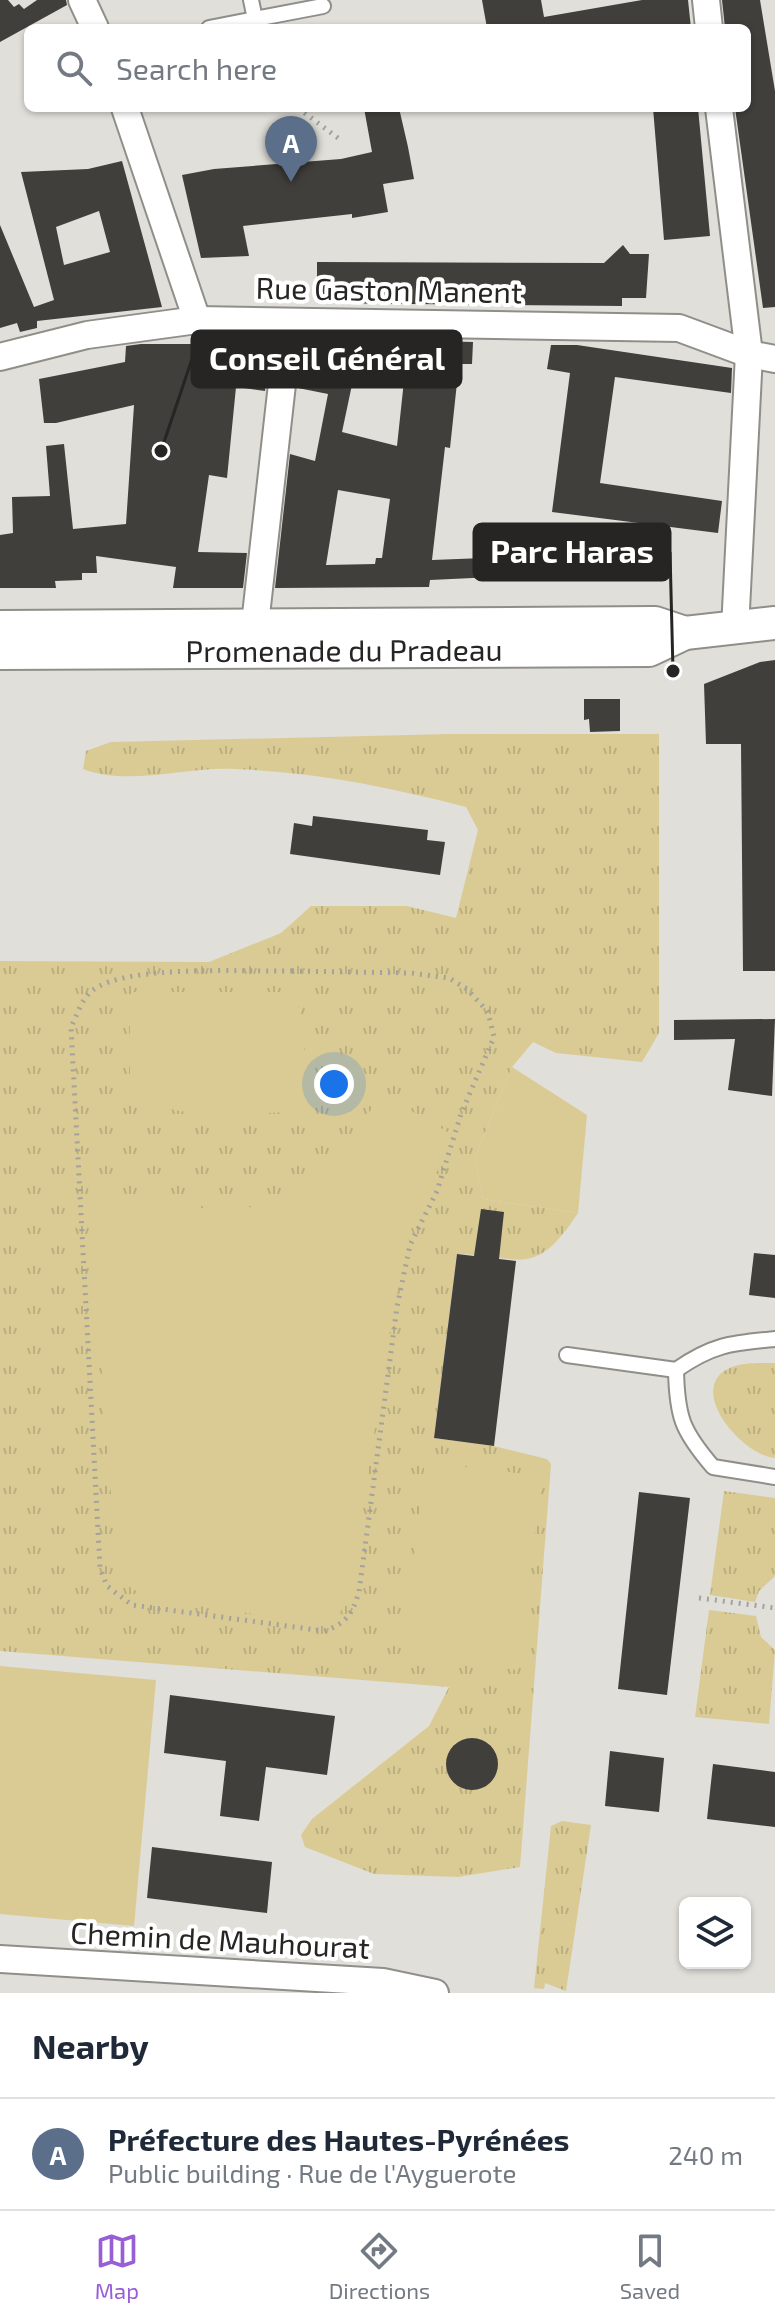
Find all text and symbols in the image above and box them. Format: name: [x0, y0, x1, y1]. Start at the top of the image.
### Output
search box: [24, 24, 751, 112]
icon: search: [52, 46, 96, 90]
text: Search here: [116, 50, 277, 86]
pin: A: [265, 116, 317, 182]
street label: Rue Gaston Manent: [255, 269, 523, 309]
callout: Conseil Général: [192, 331, 461, 387]
text: Conseil Général: [209, 338, 445, 376]
callout: Parc Haras: [474, 524, 670, 580]
text: Parc Haras: [490, 531, 654, 569]
street label: Promenade du Pradeau: [185, 631, 503, 668]
your location: [314, 1064, 354, 1104]
map controls: [679, 1897, 751, 1969]
button: layers: [679, 1897, 751, 1969]
street label: Chemin de Mauhourat: [69, 1913, 371, 1965]
text: Nearby: [32, 2025, 149, 2066]
text: Préfecture des Hautes-Pyrénées: [108, 2121, 570, 2157]
text: A: [50, 2139, 66, 2170]
text: 240 m: [668, 2139, 743, 2170]
text: Public building · Rue de l'Ayguerote: [108, 2157, 516, 2188]
tab: Map: [95, 2229, 139, 2303]
tab: Directions: [329, 2229, 430, 2303]
tab: Saved: [620, 2229, 680, 2303]

